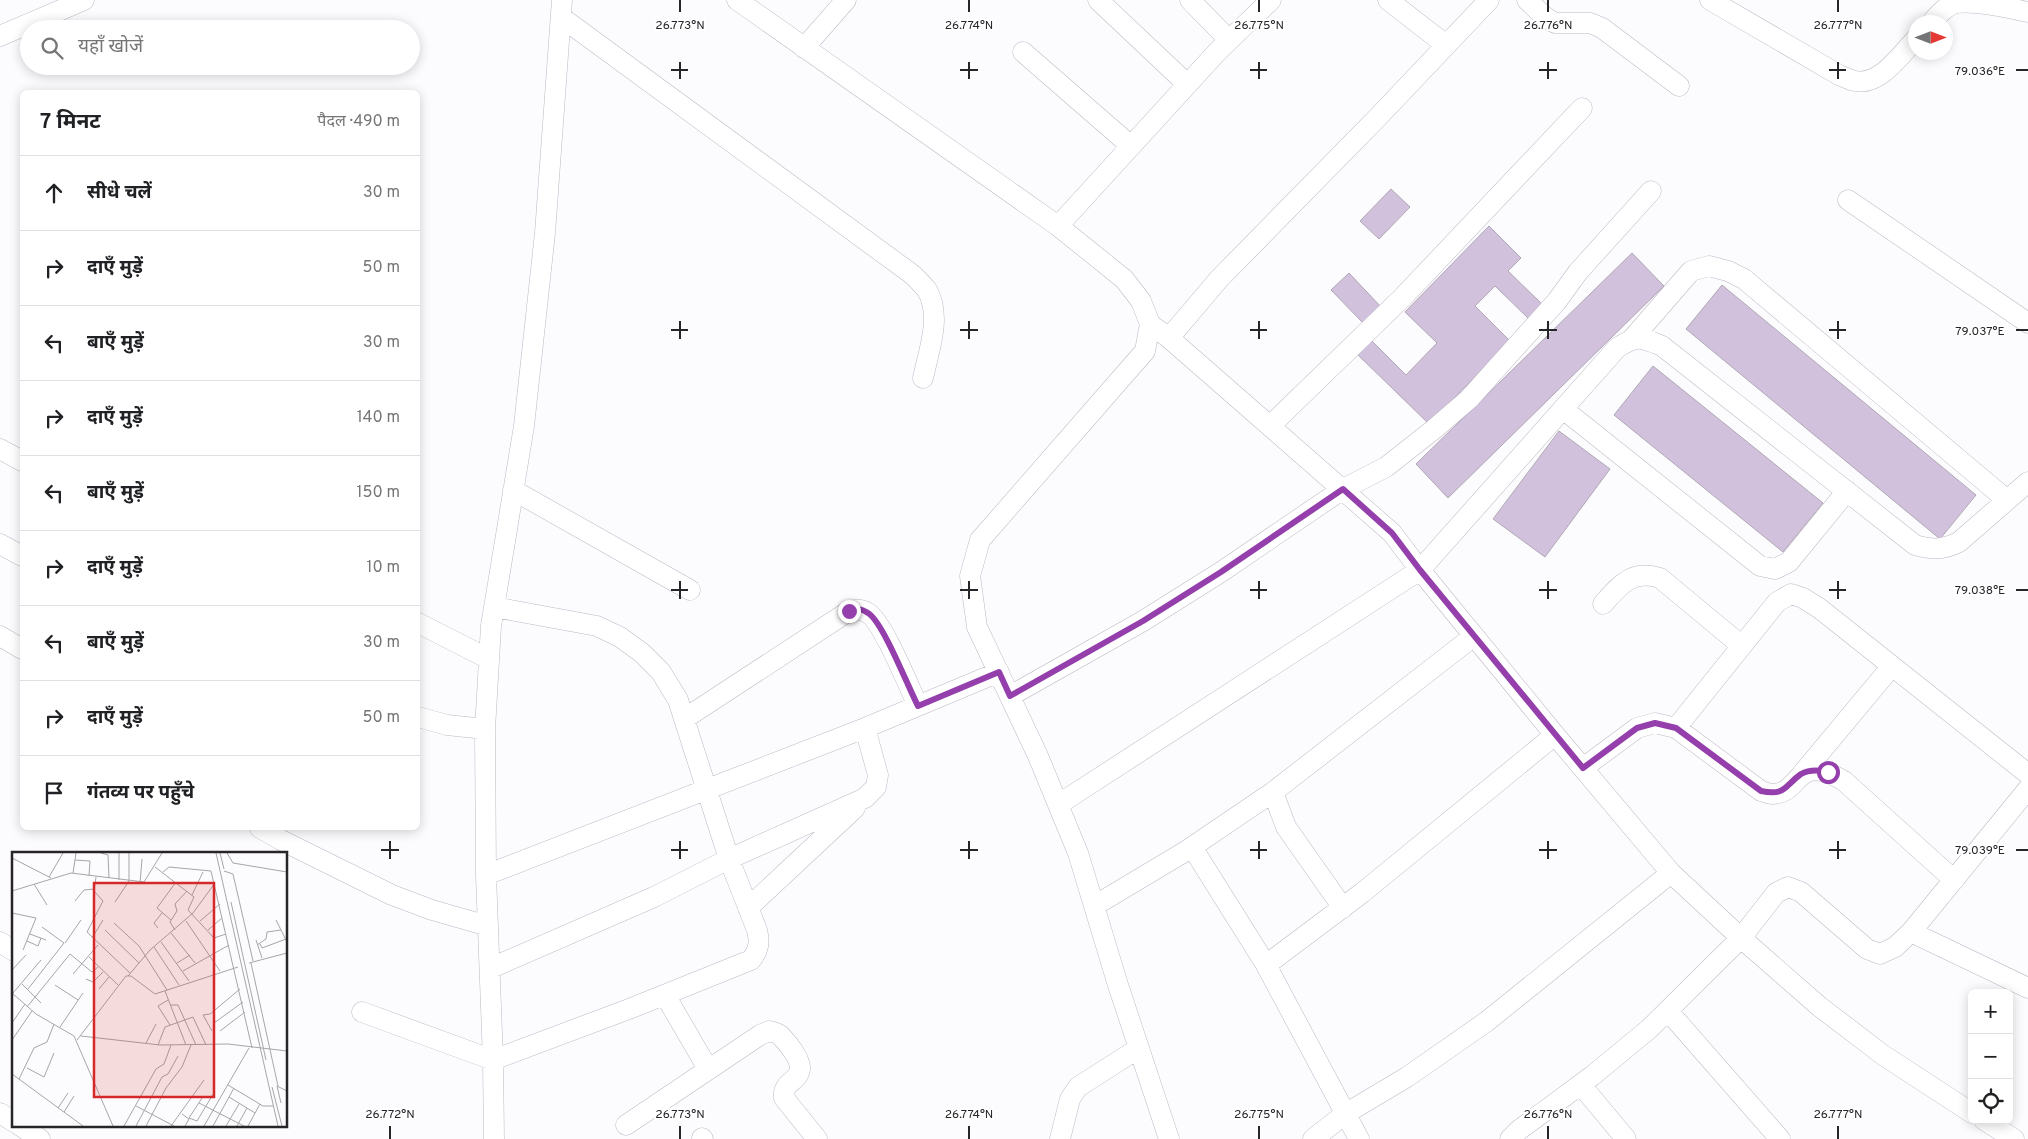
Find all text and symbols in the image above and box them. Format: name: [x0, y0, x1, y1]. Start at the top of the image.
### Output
north arrow: [1908, 15, 1953, 60]
text: 26.773°N: [655, 18, 705, 34]
text: 26.774°N: [945, 18, 993, 34]
text: 26.775°N: [1234, 18, 1284, 34]
text: 26.776°N: [1524, 18, 1572, 34]
text: 26.777°N: [1813, 18, 1863, 34]
search box: [20, 20, 420, 75]
icon: search: [38, 34, 66, 62]
text: यहाँ खोजें: [78, 35, 143, 59]
text: 79.036°E: [1955, 64, 2005, 80]
text: 7 मिनट: [40, 109, 101, 136]
text: पैदल · 490 m: [317, 112, 400, 132]
icon: ahead: [40, 179, 68, 207]
text: सीधे चलें: [87, 181, 152, 205]
text: 30 m: [363, 183, 400, 203]
icon: right: [40, 254, 68, 282]
text: दाएँ मुड़ें: [87, 256, 143, 280]
text: 50 m: [363, 258, 400, 278]
text: 79.037°E: [1955, 324, 2005, 340]
icon: left: [40, 329, 68, 357]
text: बाएँ मुड़ें: [87, 331, 144, 355]
text: 30 m: [363, 333, 400, 353]
icon: right: [40, 404, 68, 432]
text: दाएँ मुड़ें: [87, 406, 143, 430]
text: 140 m: [357, 408, 400, 428]
icon: left: [40, 479, 68, 507]
text: बाएँ मुड़ें: [87, 481, 144, 505]
text: 150 m: [357, 483, 400, 503]
icon: right: [40, 554, 68, 582]
text: दाएँ मुड़ें: [87, 556, 143, 580]
text: 10 m: [366, 558, 400, 578]
text: 79.038°E: [1955, 583, 2005, 599]
route end: [838, 600, 861, 623]
icon: left: [40, 629, 68, 657]
text: बाएँ मुड़ें: [87, 631, 144, 655]
text: 30 m: [363, 633, 400, 653]
icon: right: [40, 704, 68, 732]
text: दाएँ मुड़ें: [87, 706, 143, 730]
text: 50 m: [363, 708, 400, 728]
route start: [1817, 761, 1840, 784]
icon: arrive: [40, 779, 68, 807]
text: गंतव्य पर पहुँचे: [87, 781, 194, 805]
text: 79.039°E: [1955, 843, 2005, 859]
inset map: [12, 852, 288, 1126]
map controls: [1968, 989, 2013, 1124]
button: +: [1968, 989, 2013, 1034]
button: −: [1968, 1034, 2013, 1079]
button: locate: [1968, 1079, 2013, 1124]
text: 26.772°N: [365, 1107, 415, 1123]
text: 26.773°N: [655, 1107, 705, 1123]
text: 26.774°N: [945, 1107, 993, 1123]
text: 26.775°N: [1234, 1107, 1284, 1123]
text: 26.776°N: [1524, 1107, 1572, 1123]
text: 26.777°N: [1813, 1107, 1863, 1123]

